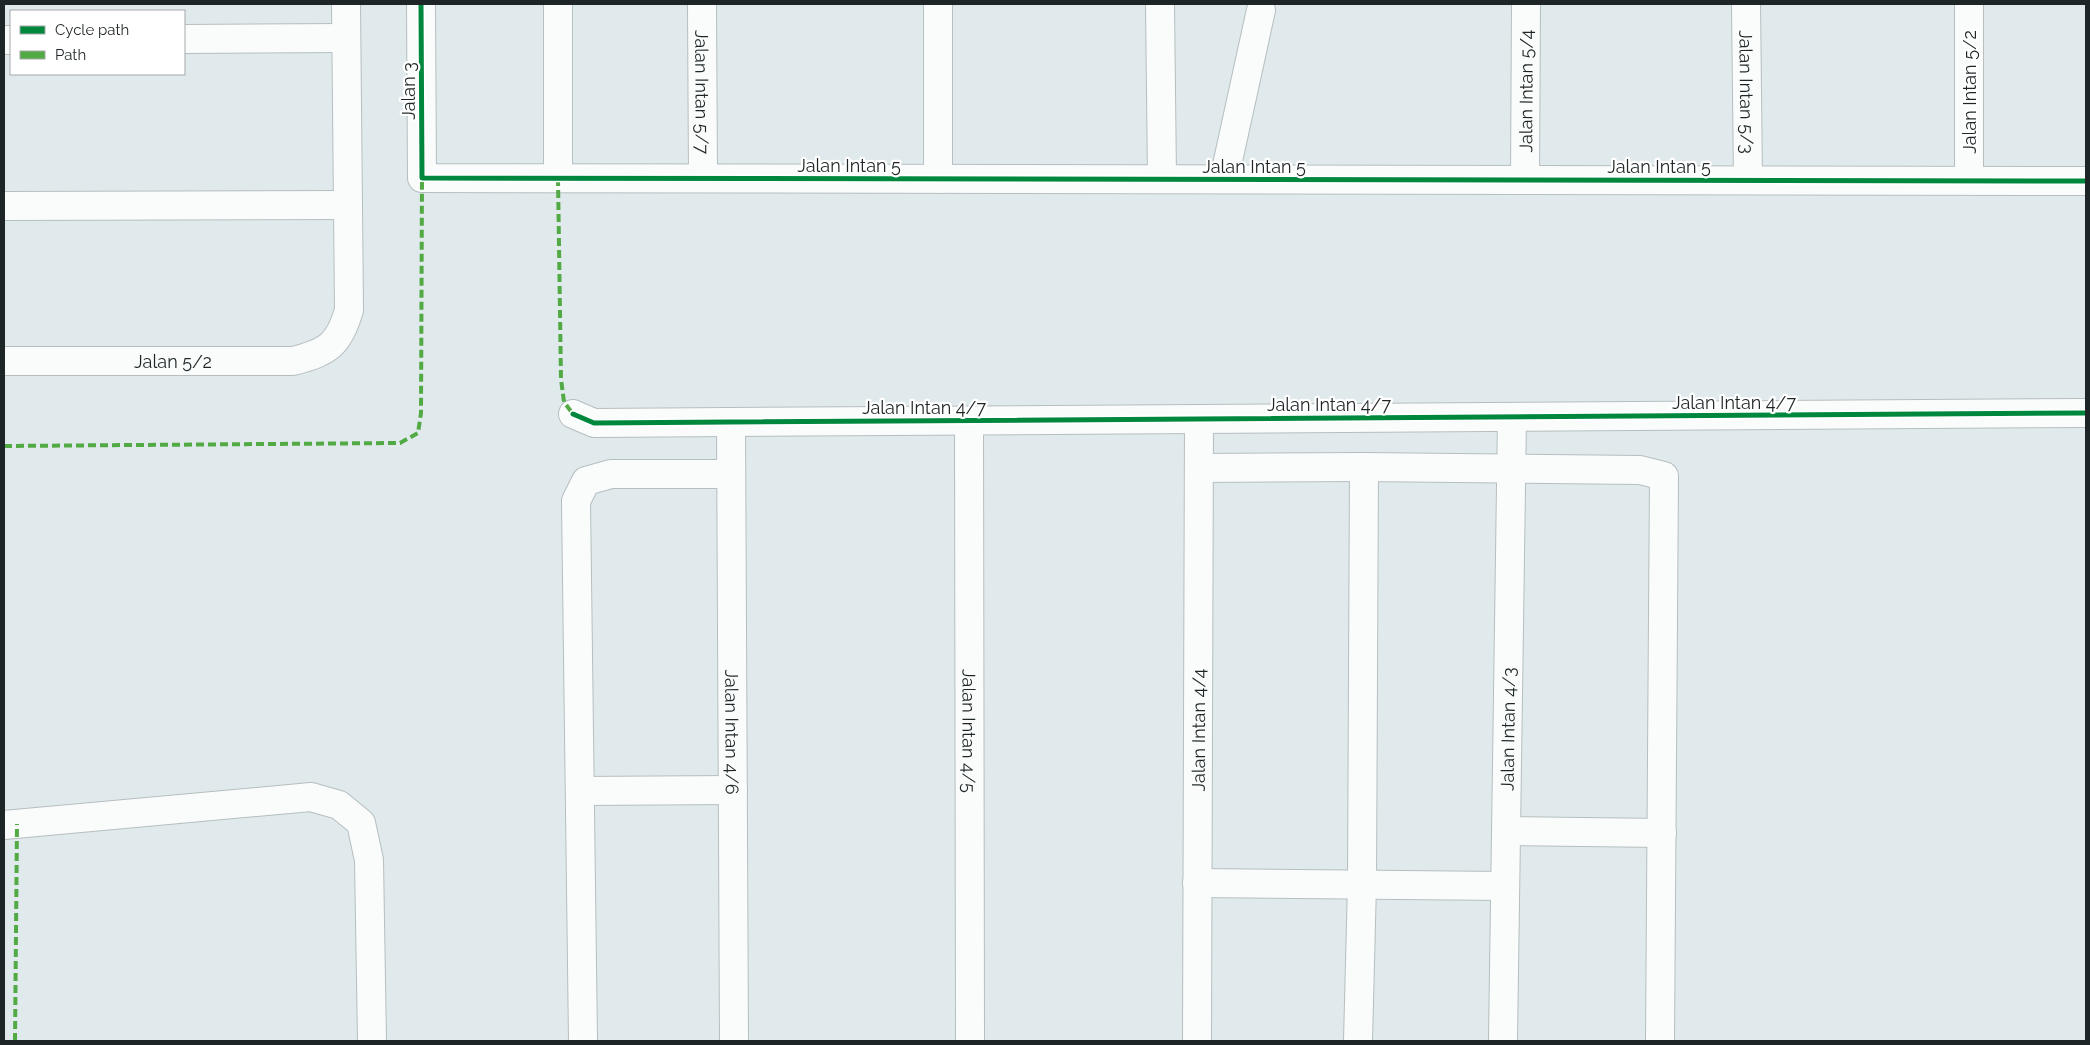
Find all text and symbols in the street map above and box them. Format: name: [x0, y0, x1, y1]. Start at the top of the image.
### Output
legend: [10, 10, 185, 75]
text: Cycle path: [55, 21, 129, 39]
street label: Jalan Intan 5/4: [1515, 29, 1536, 152]
street label: Jalan Intan 5/7: [692, 30, 713, 155]
street label: Jalan Intan 5/3: [1736, 30, 1758, 154]
street label: Jalan Intan 5/2: [1959, 30, 1980, 154]
text: Path: [55, 46, 86, 64]
street label: Jalan 3: [398, 62, 419, 120]
street label: Jalan Intan 5: [797, 155, 901, 176]
street label: Jalan Intan 5: [1202, 156, 1306, 177]
street label: Jalan Intan 5: [1607, 156, 1711, 177]
street label: Jalan 5/2: [134, 351, 212, 372]
street label: Jalan Intan 4/7: [1672, 392, 1796, 413]
street label: Jalan Intan 4/7: [1267, 394, 1391, 415]
street label: Jalan Intan 4/7: [862, 397, 986, 418]
street label: Jalan Intan 4/3: [1496, 667, 1519, 791]
street label: Jalan Intan 4/4: [1187, 668, 1209, 791]
street label: Jalan Intan 4/6: [722, 669, 743, 795]
street label: Jalan Intan 4/5: [959, 669, 980, 793]

